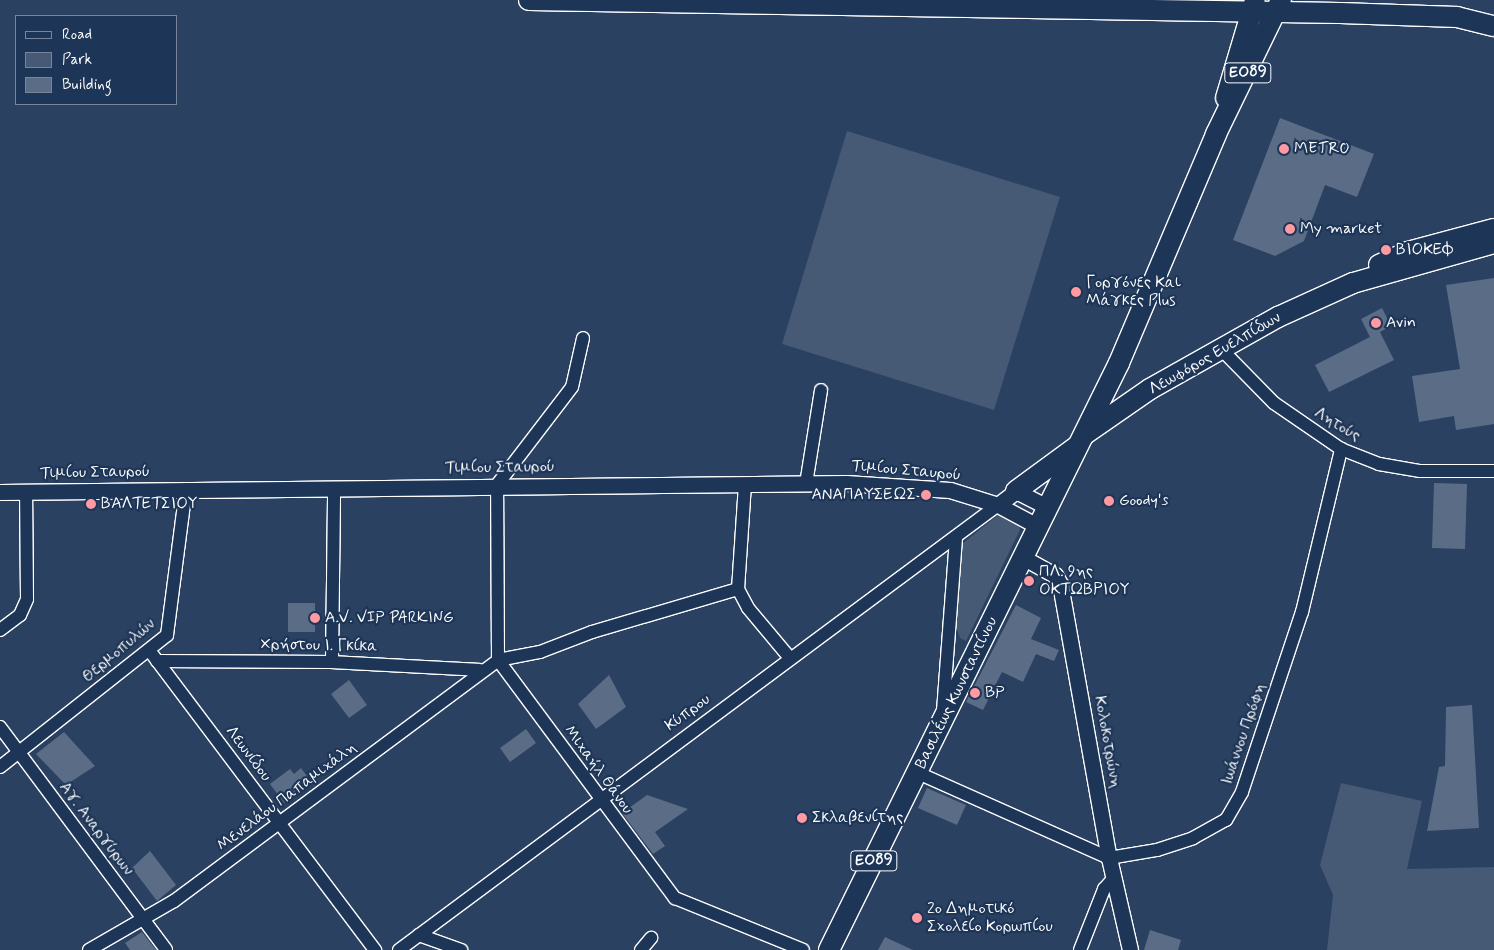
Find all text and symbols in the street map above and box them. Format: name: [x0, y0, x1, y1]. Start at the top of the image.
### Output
legend: [15, 15, 178, 105]
text: Road: [62, 25, 92, 45]
text: Park: [62, 50, 92, 70]
road number: ΕΟ89: [1224, 60, 1272, 86]
text: Building: [62, 75, 112, 95]
place label: METRO: [1294, 139, 1350, 159]
marker: METRO: [1278, 143, 1290, 155]
place label: My market: [1300, 219, 1378, 239]
marker: My market: [1284, 223, 1296, 235]
place label: ΒΙΟΚΕΦ: [1396, 240, 1453, 260]
marker: ΒΙΟΚΕΦ: [1380, 244, 1392, 256]
place label: Γοργόνες Και Μάγκες Plus: [1086, 273, 1181, 311]
marker: Γοργόνες Και Μάγκες Plus: [1070, 286, 1082, 298]
street label: Λεωφόρος Ευελπίδων: [1146, 308, 1284, 400]
place label: Avin: [1386, 313, 1416, 333]
marker: Avin: [1370, 317, 1382, 329]
street label: Λητούς: [1310, 404, 1364, 446]
street label: Τιμίου Σταυρού: [445, 457, 555, 479]
street label: Τιμίου Σταυρού: [850, 457, 962, 485]
street label: Τιμίου Σταυρού: [40, 462, 150, 484]
place label: ΑΝΑΠΑΥΣΕΩΣ: [811, 485, 916, 505]
marker: ΑΝΑΠΑΥΣΕΩΣ: [920, 489, 932, 501]
place label: Goody's: [1119, 491, 1168, 511]
place label: ΒΑΛΤΕΤΣΙΟΥ: [101, 494, 198, 514]
marker: Goody's: [1103, 495, 1115, 507]
marker: ΒΑΛΤΕΤΣΙΟΥ: [85, 498, 97, 510]
place label: ΠΛ. 9ης ΟΚΤΩΒΡΙΟΥ: [1039, 562, 1130, 600]
marker: ΠΛ. 9ης ΟΚΤΩΒΡΙΟΥ: [1023, 575, 1035, 587]
place label: A.V. VIP PARKING: [325, 608, 456, 628]
marker: A.V. VIP PARKING: [309, 612, 321, 624]
street label: Βασιλέως Κωνσταντίνου: [912, 614, 1002, 772]
street label: Θερμοπυλών: [79, 615, 159, 687]
street label: Χρήστου Ι. Γκίκα: [260, 635, 378, 657]
street label: Ιωάννου Πρόφη: [1218, 681, 1270, 787]
place label: BP: [985, 683, 1004, 703]
marker: BP: [969, 687, 981, 699]
street label: Κύπρου: [662, 690, 714, 736]
street label: Κολοκοτρώνη: [1089, 694, 1125, 790]
street label: Λεωνίδου: [221, 722, 275, 786]
street label: Μιχαήλ Θάνου: [559, 722, 637, 818]
street label: Μενελάου Παπαμιχάλη: [214, 738, 360, 856]
street label: Αγ. Αναργύρων: [55, 779, 137, 879]
place label: Σκλαβενίτης: [812, 808, 903, 828]
marker: Σκλαβενίτης: [796, 812, 808, 824]
road number: ΕΟ89: [850, 848, 898, 874]
place label: 2ο Δημοτικό Σχολείο Κορωπίου: [927, 899, 1053, 937]
marker: 2ο Δημοτικό Σχολείο Κορωπίου: [911, 912, 923, 924]

